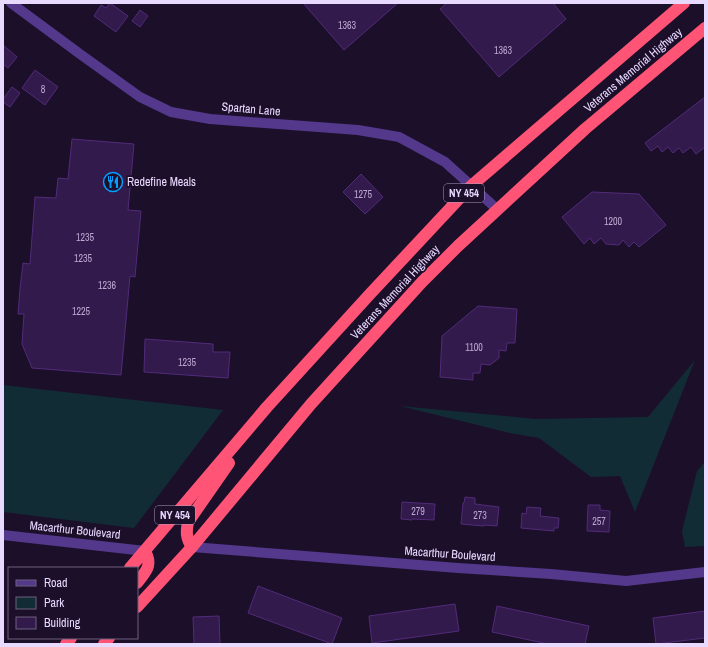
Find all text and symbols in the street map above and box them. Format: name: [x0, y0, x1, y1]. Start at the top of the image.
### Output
house number: 1363: [338, 19, 357, 32]
street label: Veterans Memorial Highway: [581, 24, 686, 116]
house number: 1363: [494, 44, 513, 57]
house number: 8: [41, 83, 46, 96]
street label: Spartan Lane: [221, 98, 281, 120]
restaurant icon: Redefine Meals: [102, 171, 124, 193]
place label: Redefine Meals: [127, 174, 196, 190]
road number: NY 454: [444, 184, 484, 202]
house number: 1275: [354, 188, 373, 201]
house number: 1200: [604, 215, 623, 228]
house number: 1235: [76, 231, 95, 244]
street label: Veterans Memorial Highway: [347, 241, 443, 343]
house number: 1235: [74, 252, 93, 265]
house number: 1236: [98, 279, 117, 292]
house number: 1225: [72, 305, 91, 318]
house number: 1100: [465, 341, 483, 354]
house number: 1235: [178, 356, 197, 369]
house number: 279: [411, 505, 425, 518]
road number: NY 454: [155, 506, 195, 524]
house number: 273: [473, 509, 487, 522]
house number: 257: [592, 515, 606, 528]
street label: Macarthur Boulevard: [29, 517, 121, 543]
street label: Macarthur Boulevard: [404, 543, 496, 565]
legend: [8, 567, 138, 639]
text: Road: [44, 575, 68, 591]
text: Park: [44, 595, 64, 611]
text: Building: [44, 615, 81, 631]

